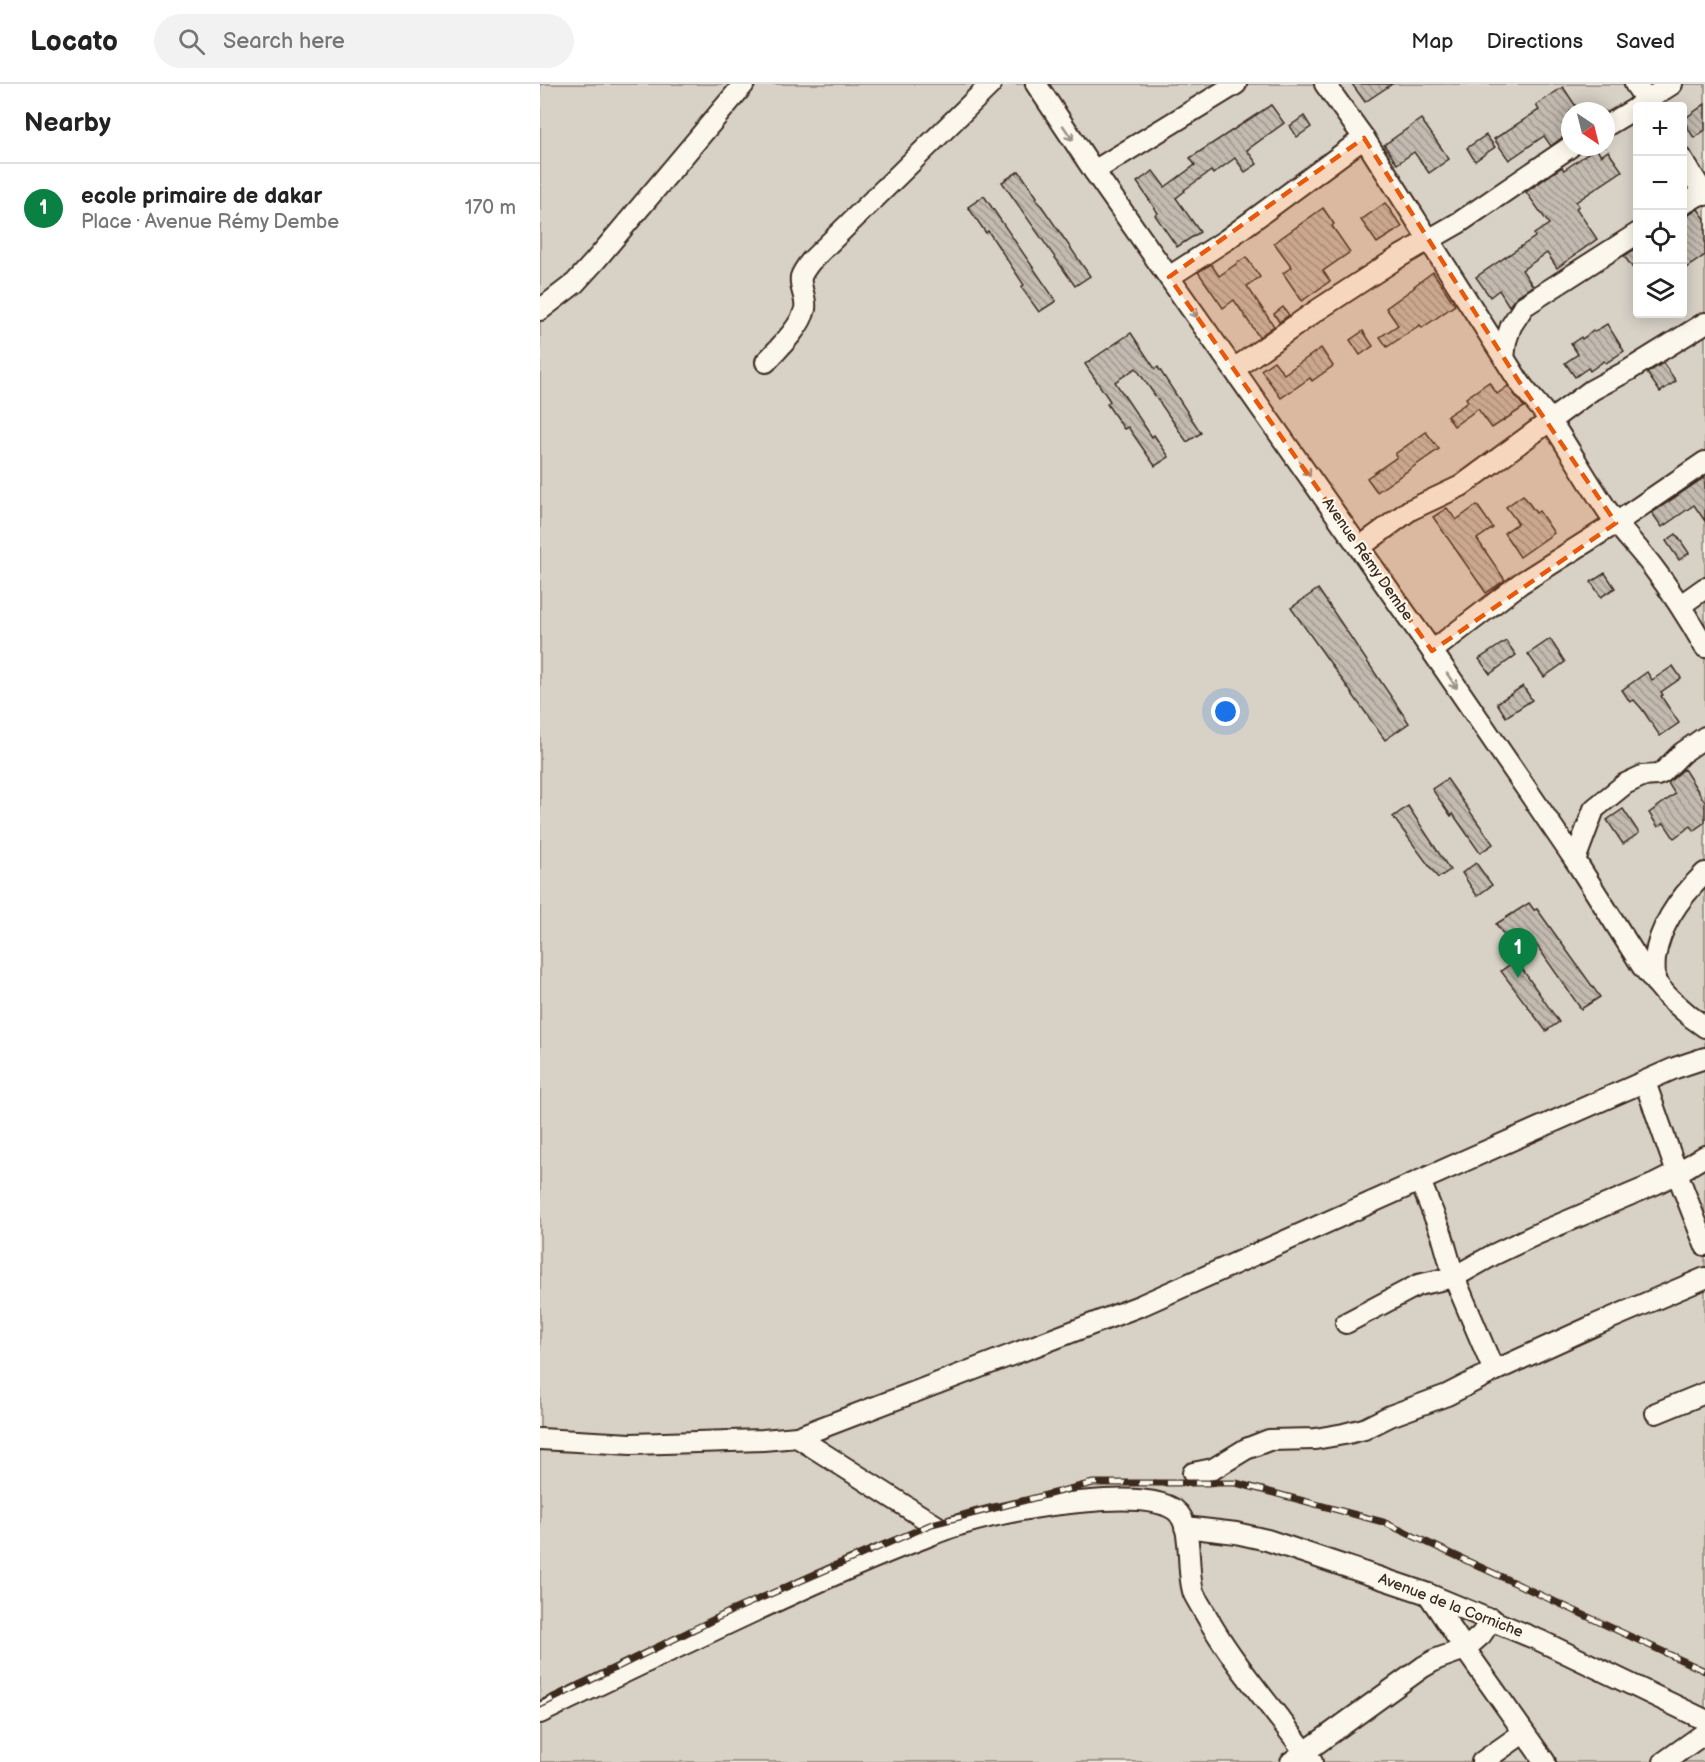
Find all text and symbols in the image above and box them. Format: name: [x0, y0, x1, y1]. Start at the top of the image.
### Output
search box: [154, 14, 574, 68]
text: Locato: [30, 25, 118, 58]
icon: search: [175, 25, 208, 58]
text: Search here: [223, 28, 345, 55]
text: Map: [1411, 29, 1454, 54]
text: Directions: [1487, 29, 1583, 54]
text: Saved: [1616, 29, 1675, 54]
north arrow: [1561, 102, 1615, 156]
map controls: [1633, 102, 1687, 318]
button: +: [1633, 102, 1687, 156]
text: Nearby: [24, 108, 111, 139]
one-way arrow: [1062, 124, 1075, 141]
button: −: [1633, 156, 1687, 210]
text: ecole primaire de dakar: [81, 183, 322, 210]
text: 1: [39, 196, 48, 220]
text: 170 m: [465, 196, 516, 220]
text: Place · Avenue Rémy Dembe: [81, 210, 339, 234]
button: locate: [1633, 210, 1687, 264]
button: layers: [1633, 264, 1687, 318]
one-way arrow: [1186, 301, 1198, 317]
one-way arrow: [1299, 460, 1311, 476]
street label: Avenue Rémy Dembe: [1318, 494, 1417, 625]
one-way arrow: [1446, 672, 1458, 688]
your location: [1211, 697, 1240, 726]
pin: 1: [1498, 928, 1538, 978]
street label: Avenue de la Corniche: [1376, 1569, 1526, 1642]

